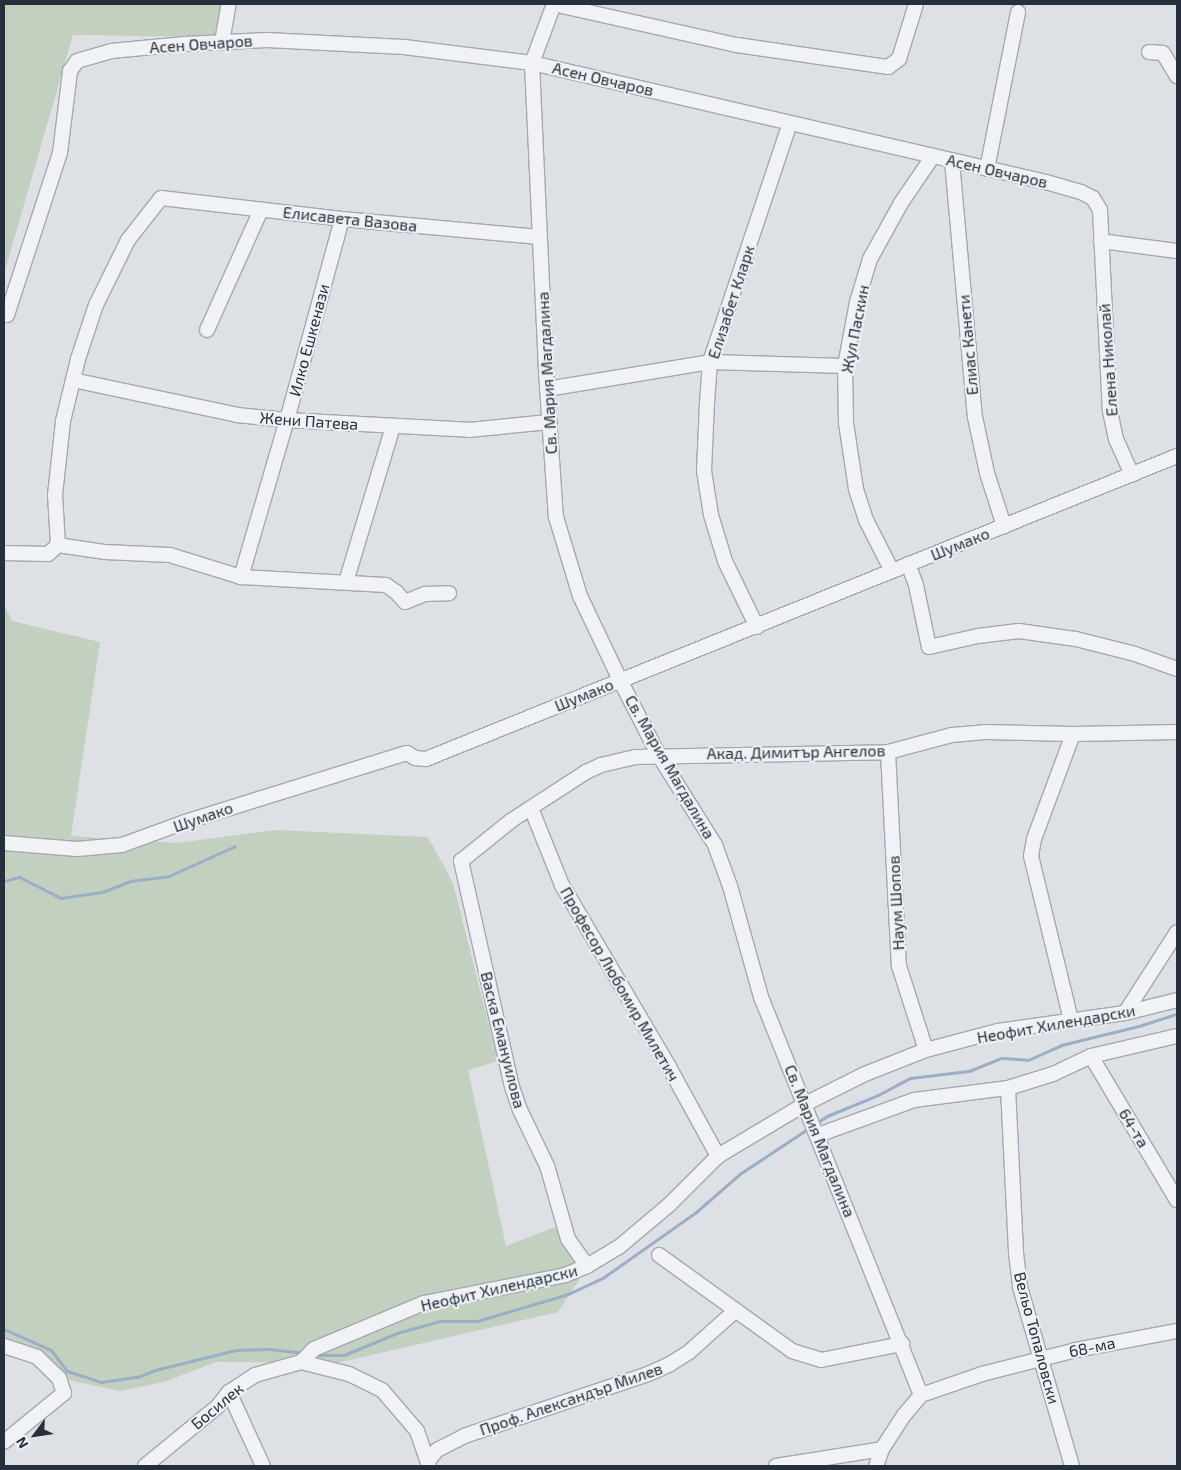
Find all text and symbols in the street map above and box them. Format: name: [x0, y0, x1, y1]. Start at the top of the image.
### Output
street label: Асен Овчаров: [149, 31, 253, 57]
street label: Асен Овчаров: [550, 58, 656, 100]
street label: Асен Овчаров: [944, 150, 1050, 192]
street label: Елисавета Вазова: [282, 202, 418, 236]
street label: Елизабет Кларк: [704, 243, 758, 361]
street label: Илко Ешкенази: [285, 282, 333, 398]
street label: Жул Паскин: [837, 283, 873, 375]
street label: Св. Мария Магдалина: [533, 291, 561, 455]
street label: Елиас Канети: [954, 294, 982, 396]
street label: Елена Николай: [1094, 303, 1122, 417]
street label: Жени Патева: [259, 408, 359, 434]
street label: Шумако: [928, 524, 992, 564]
street label: Шумако: [552, 675, 616, 715]
street label: Св. Мария Магдалина: [621, 692, 719, 842]
street label: Акад. Димитър Ангелов: [706, 741, 886, 763]
street label: Шумако: [171, 798, 235, 836]
street label: Наум Шопов: [884, 855, 908, 951]
street label: Професор Любомир Милетич: [556, 883, 684, 1085]
street label: Васка Емануилова: [477, 970, 529, 1110]
street label: Неофит Хилендарски: [975, 1001, 1137, 1047]
street label: Св. Мария Магдалина: [781, 1062, 859, 1220]
street label: 64-та: [1115, 1105, 1153, 1151]
street label: Неофит Хилендарски: [419, 1261, 579, 1315]
street label: Вельо Топаловски: [1010, 1270, 1064, 1406]
street label: 68-ма: [1067, 1333, 1117, 1361]
street label: Проф. Александър Милев: [477, 1359, 665, 1439]
street label: Босилек: [187, 1379, 247, 1433]
north arrow: [10, 1410, 60, 1460]
text: N: [12, 1434, 32, 1452]

